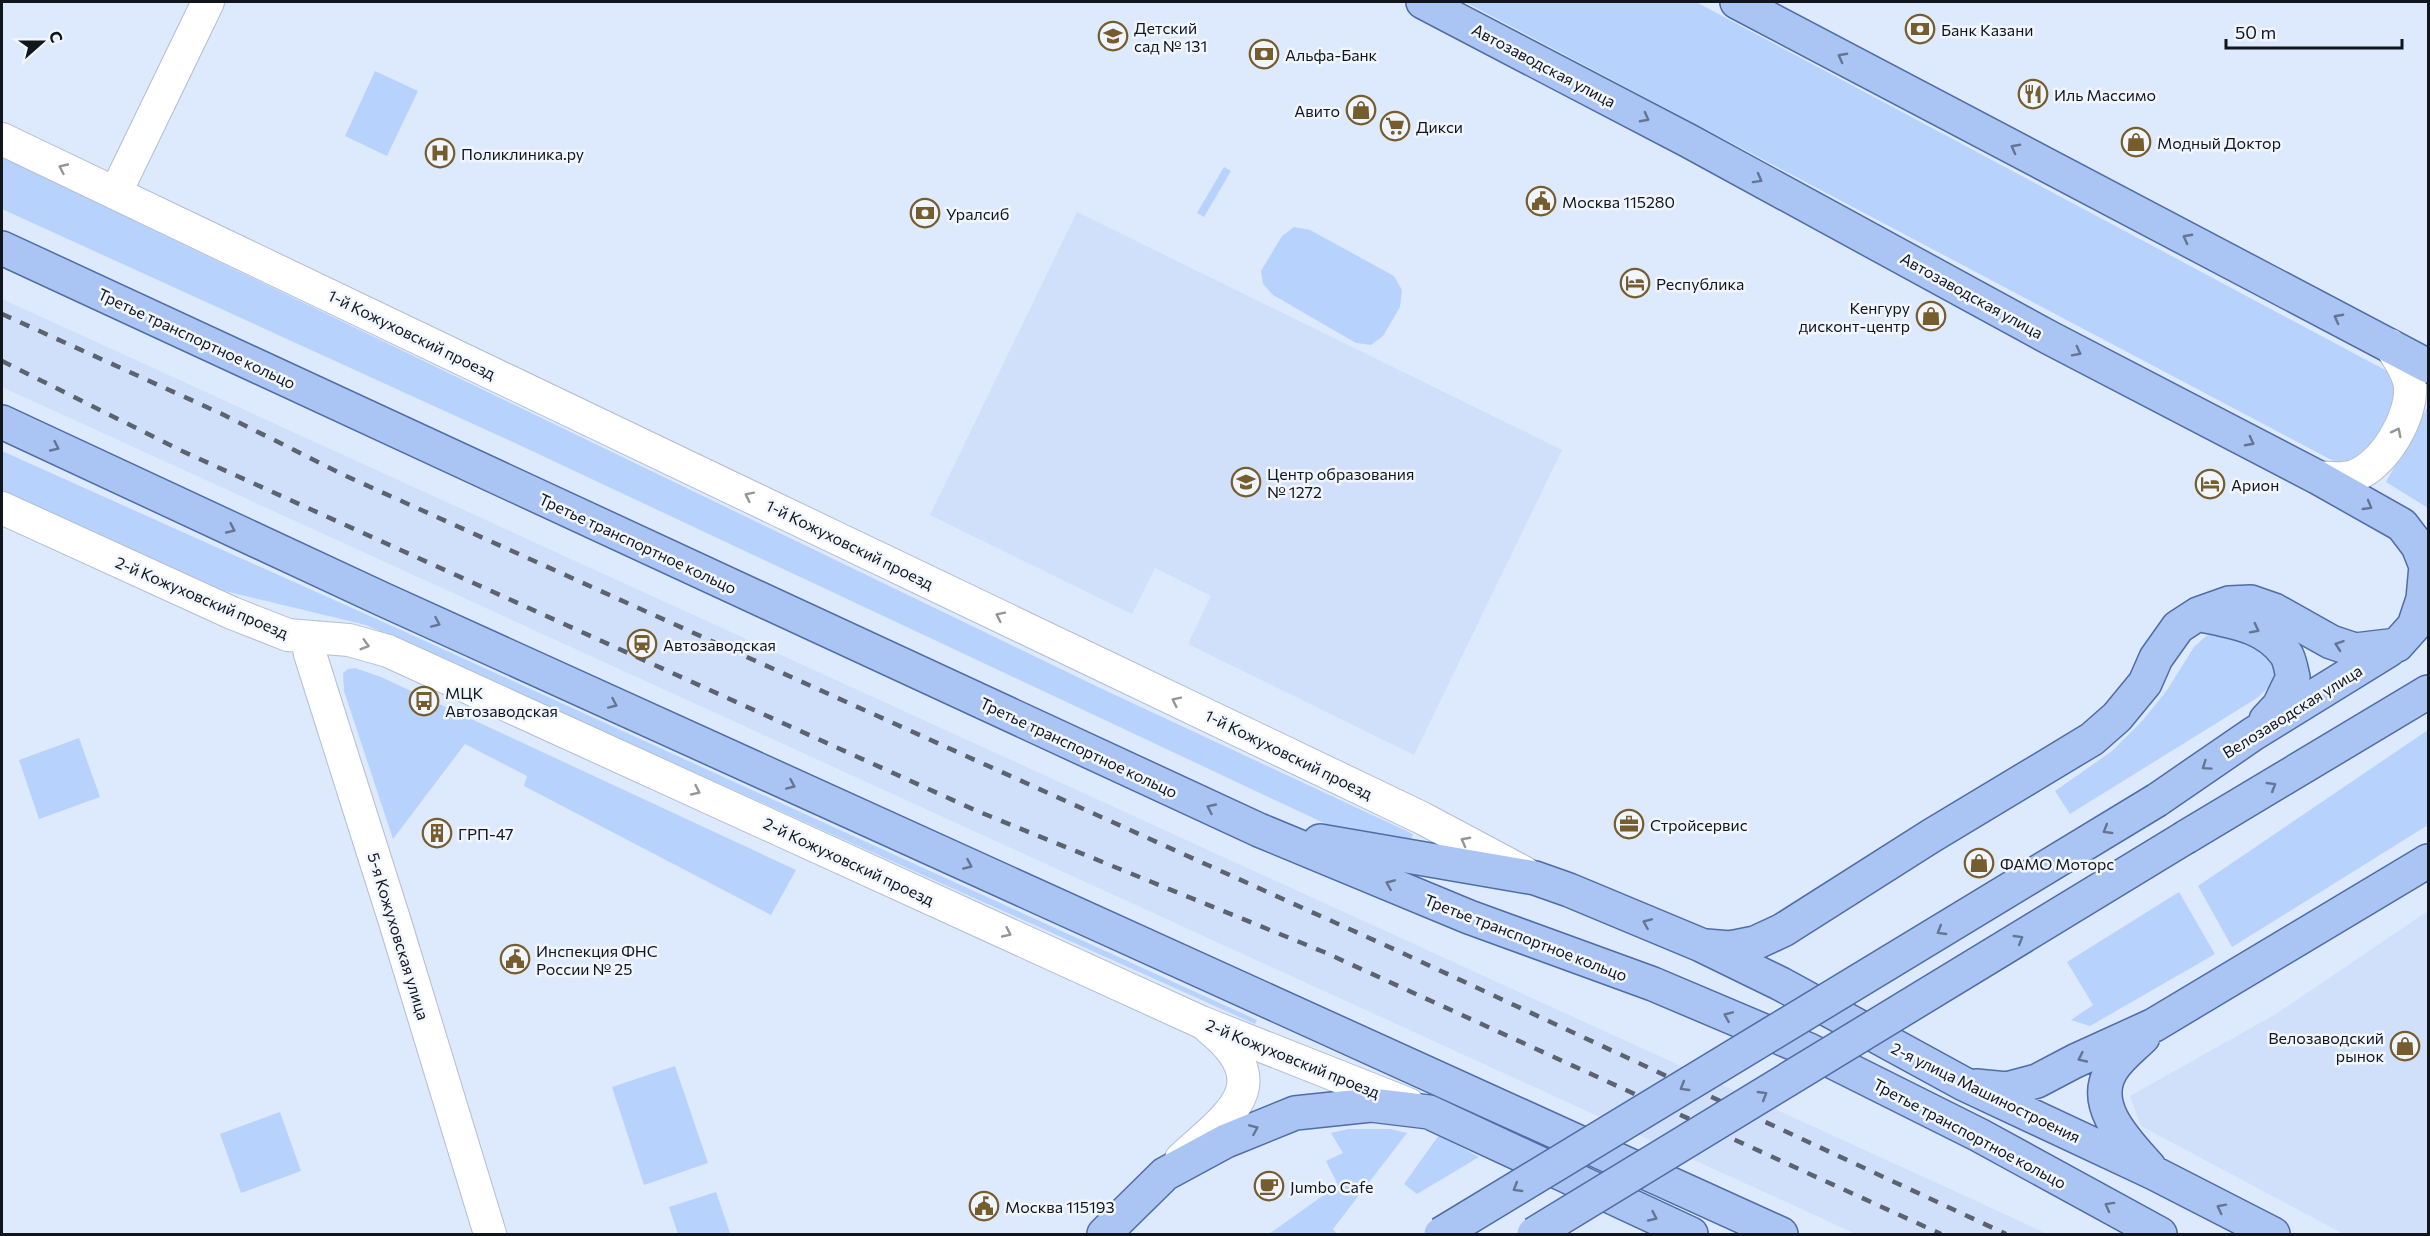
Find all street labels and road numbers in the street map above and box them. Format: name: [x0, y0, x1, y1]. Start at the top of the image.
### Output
street label: Автозаводская улица: [1469, 19, 1619, 111]
street label: Автозаводская улица: [1897, 248, 2047, 342]
street label: Третье транспортное кольцо: [95, 284, 299, 392]
street label: 1-й Кожуховский проезд: [325, 285, 499, 383]
street label: Третье транспортное кольцо: [536, 489, 740, 597]
street label: 1-й Кожуховский проезд: [763, 495, 937, 593]
street label: 2-й Кожуховский проезд: [113, 552, 292, 642]
street label: Велозаводская улица: [2219, 660, 2365, 762]
street label: Третье транспортное кольцо: [977, 693, 1181, 801]
street label: 1-й Кожуховский проезд: [1202, 705, 1376, 803]
street label: 2-й Кожуховский проезд: [761, 813, 938, 909]
street label: 5-я Кожуховская улица: [364, 850, 434, 1022]
street label: Третье транспортное кольцо: [1422, 889, 1630, 985]
street label: 2-й Кожуховский проезд: [1203, 1014, 1383, 1102]
street label: 2-я улица Машиностроения: [1888, 1038, 2084, 1146]
street label: Третье транспортное кольцо: [1870, 1074, 2070, 1192]

